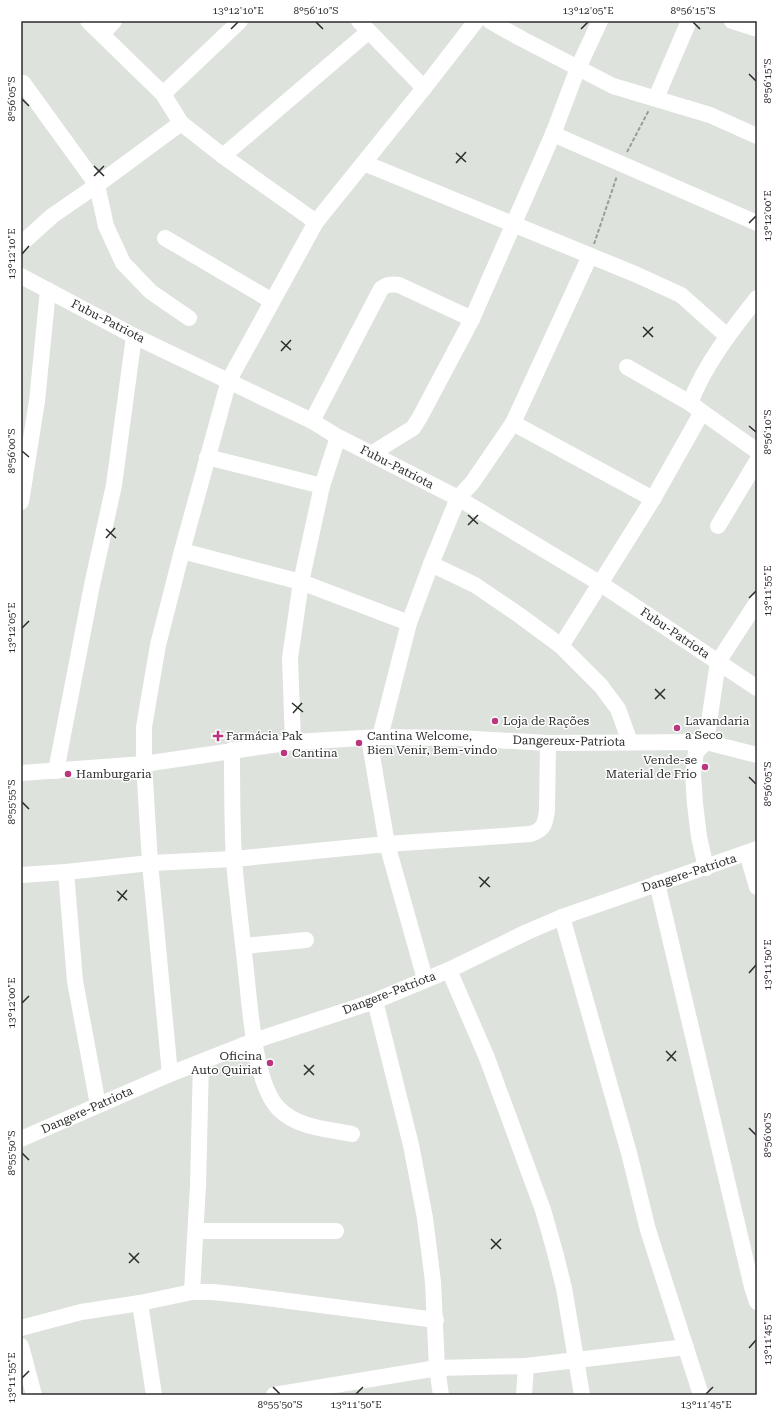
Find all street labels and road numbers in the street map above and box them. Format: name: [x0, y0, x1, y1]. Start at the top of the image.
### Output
street label: Fubu-Patriota: [69, 296, 147, 346]
street label: Fubu-Patriota: [358, 442, 436, 492]
street label: Fubu-Patriota: [638, 605, 713, 662]
street label: Dangereux-Patriota: [512, 733, 626, 749]
street label: Dangere-Patriota: [640, 851, 739, 895]
street label: Dangere-Patriota: [340, 969, 438, 1017]
street label: Dangere-Patriota: [39, 1083, 135, 1136]

